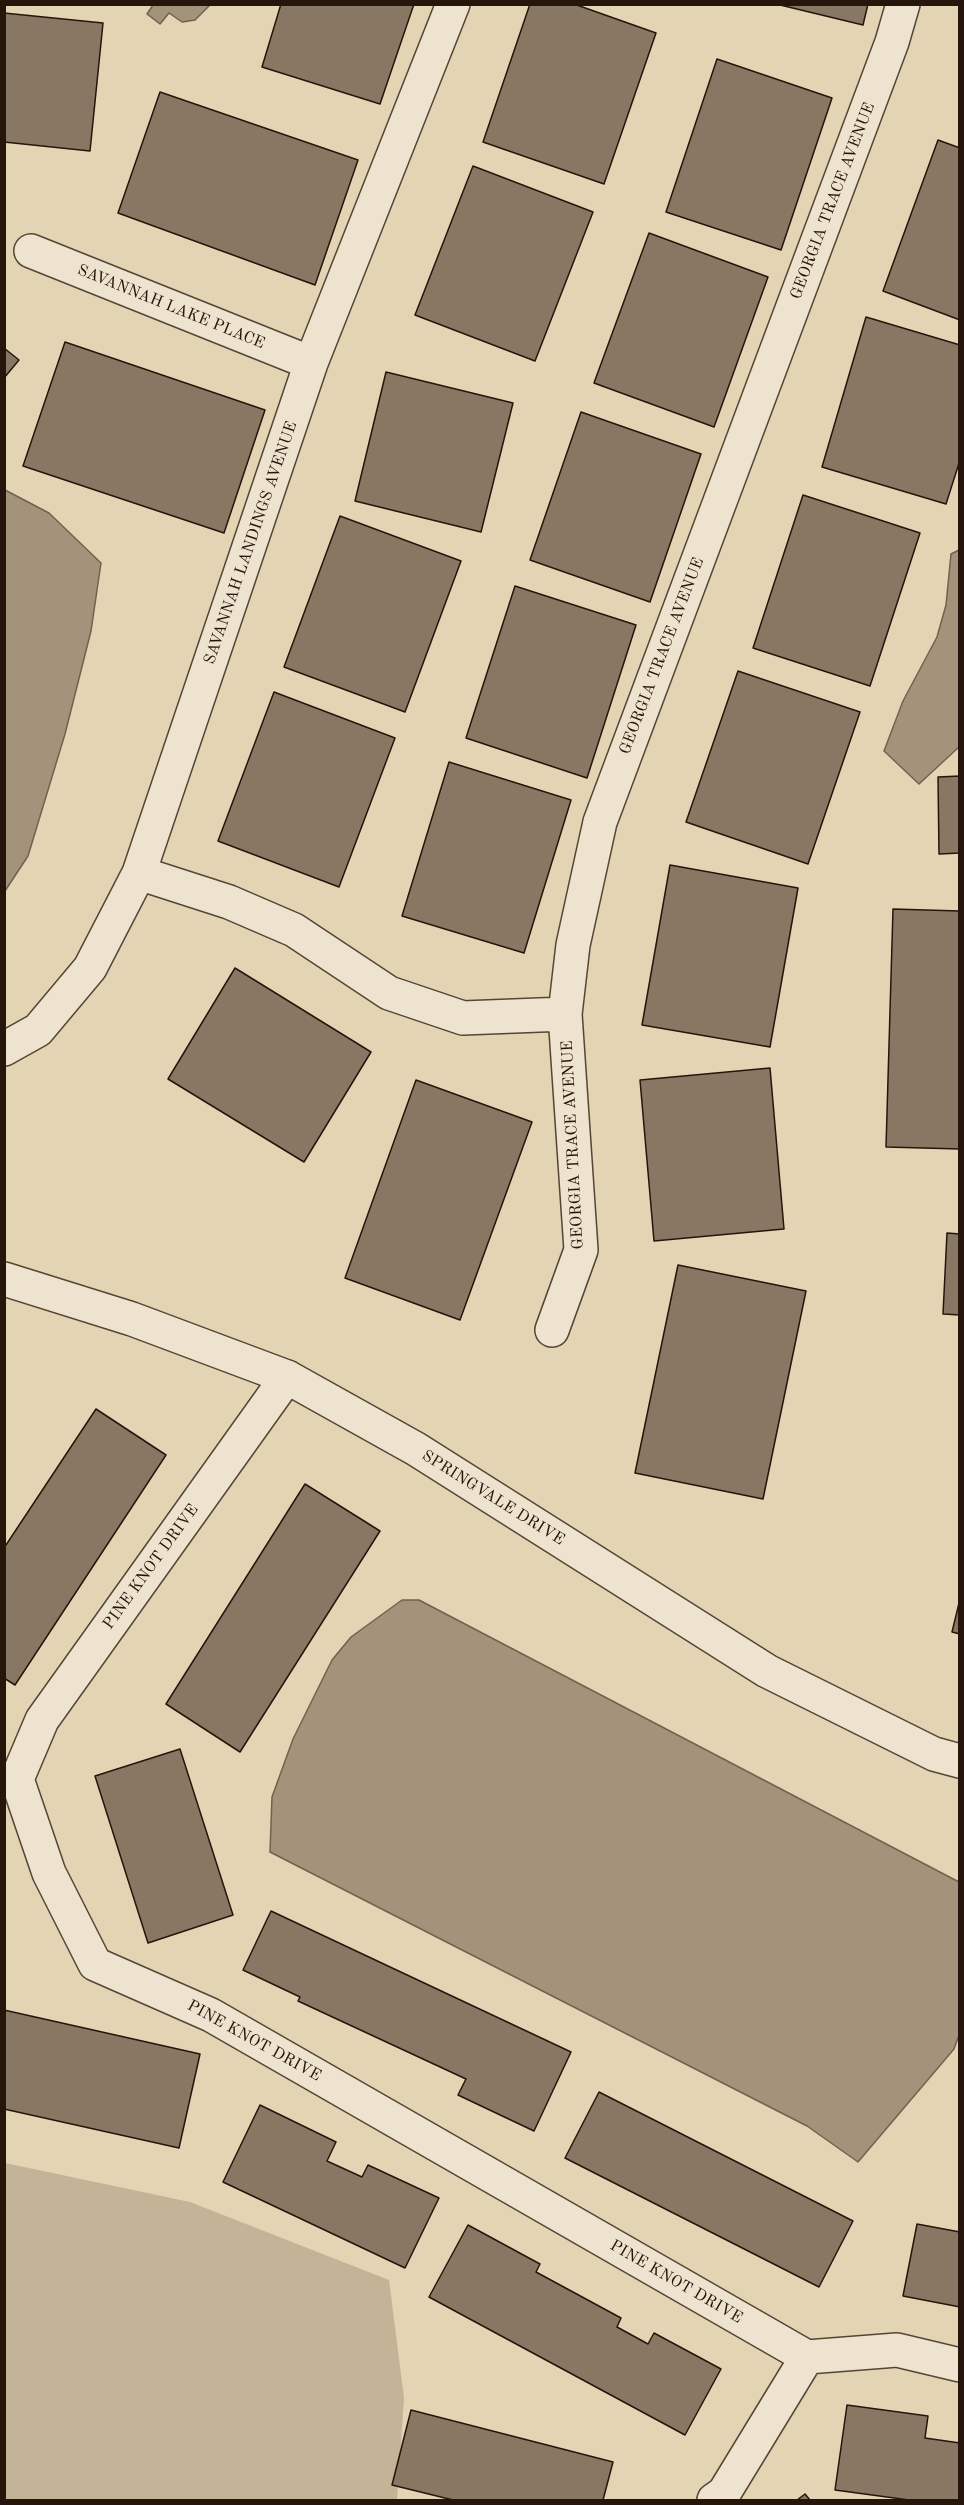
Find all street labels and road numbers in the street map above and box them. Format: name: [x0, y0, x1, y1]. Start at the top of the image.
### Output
street label: GEORGIA TRACE AVENUE: [787, 100, 879, 302]
street label: SAVANNAH LAKE PLACE: [75, 261, 267, 353]
street label: SAVANNAH LANDINGS AVENUE: [200, 419, 302, 667]
street label: GEORGIA TRACE AVENUE: [616, 555, 708, 757]
street label: GEORGIA TRACE AVENUE: [558, 1040, 588, 1250]
street label: SPRINGVALE DRIVE: [418, 1446, 568, 1550]
street label: PINE KNOT DRIVE: [99, 1501, 203, 1633]
street label: PINE KNOT DRIVE: [184, 1996, 324, 2086]
street label: PINE KNOT DRIVE: [606, 2236, 746, 2328]

